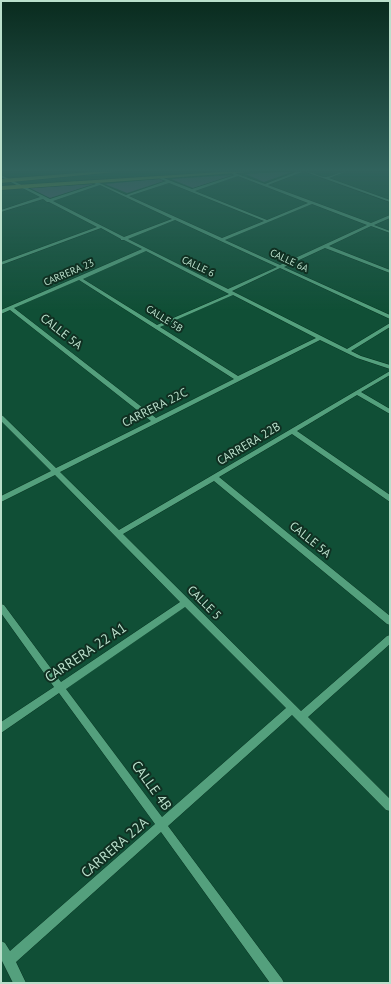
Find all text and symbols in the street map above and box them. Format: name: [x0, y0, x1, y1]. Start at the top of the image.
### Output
street label: CALLE 6A: [268, 247, 310, 275]
street label: CALLE 6: [180, 254, 216, 280]
street label: CARRERA 23: [42, 257, 96, 289]
street label: CALLE 5B: [143, 303, 185, 335]
street label: CALLE 5A: [37, 311, 85, 353]
street label: CARRERA 22C: [120, 385, 190, 431]
street label: CARRERA 22B: [215, 419, 283, 469]
street label: CALLE 5A: [286, 519, 334, 561]
street label: CALLE 5: [184, 583, 224, 623]
street label: CARRERA 22 A1: [42, 620, 130, 686]
street label: CALLE 4B: [127, 758, 175, 814]
street label: CARRERA 22A: [78, 814, 152, 882]

